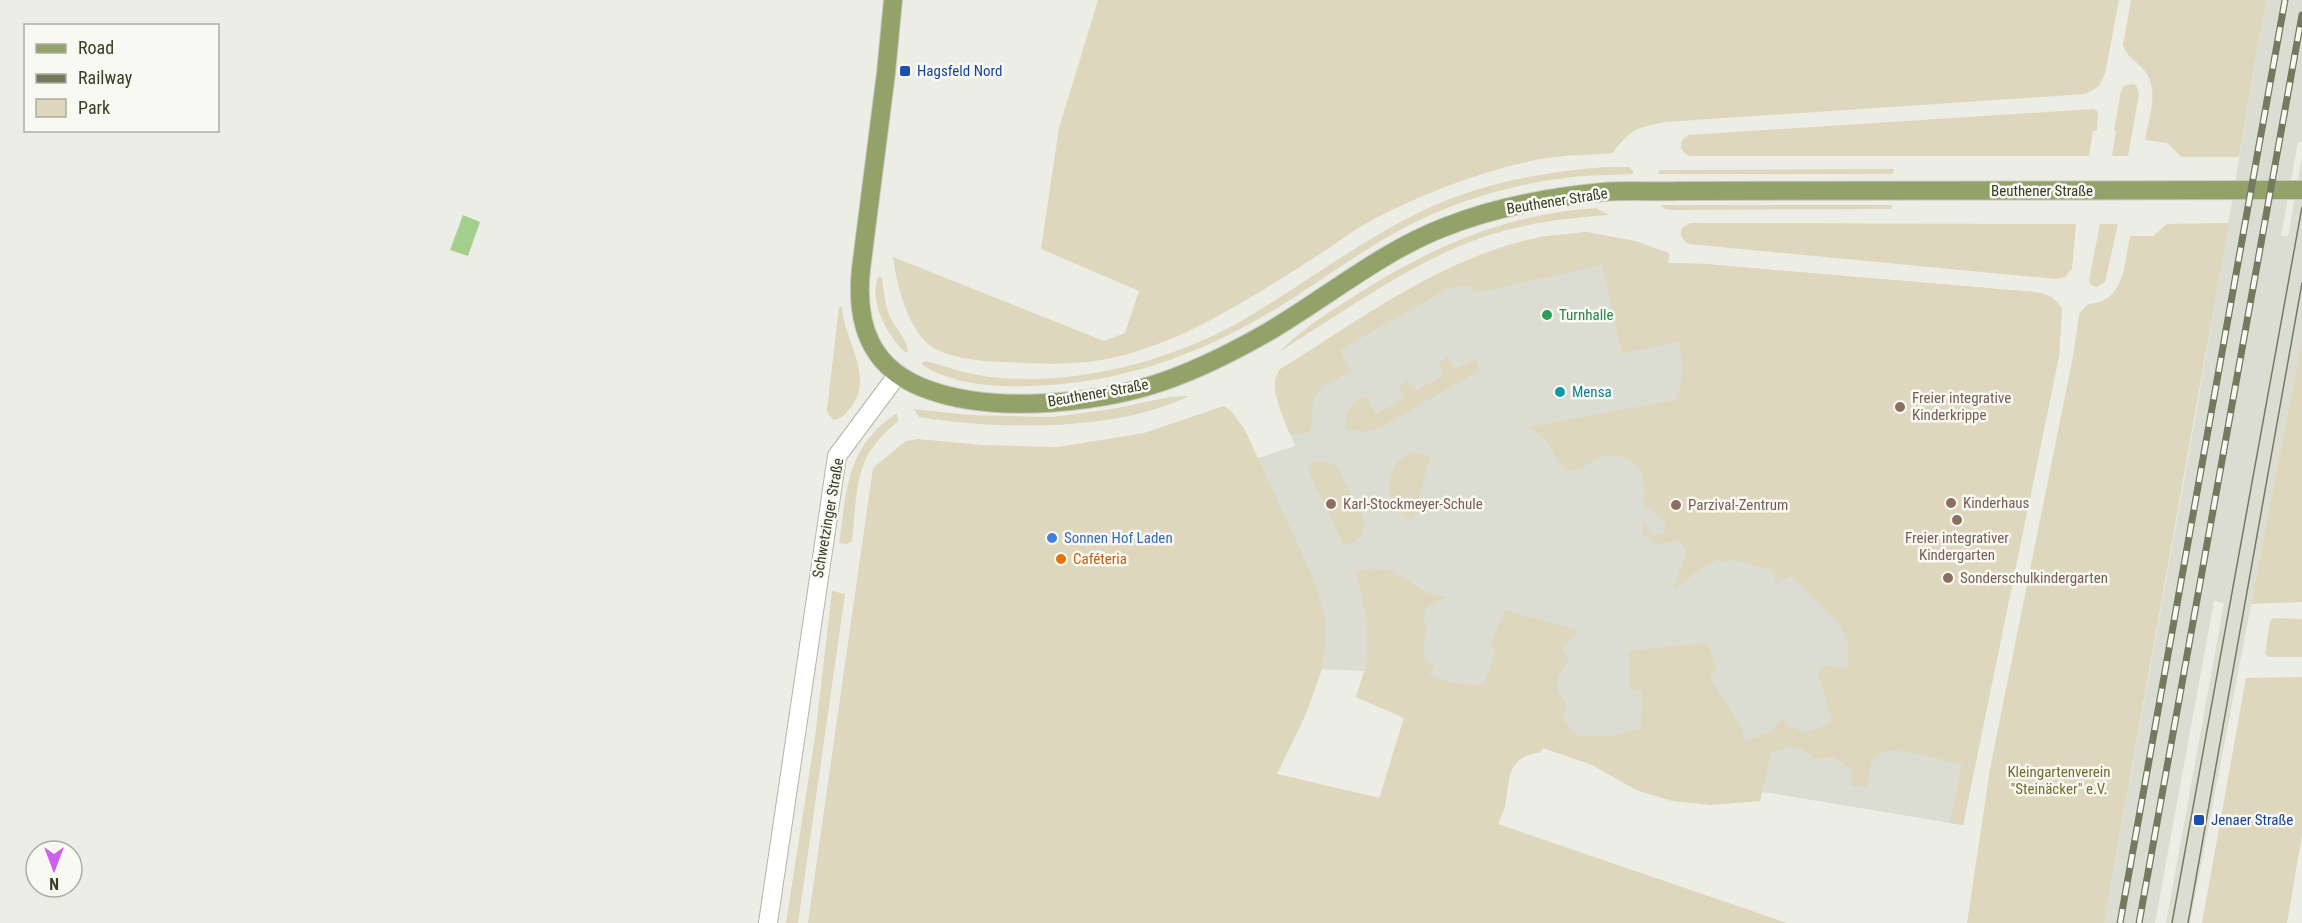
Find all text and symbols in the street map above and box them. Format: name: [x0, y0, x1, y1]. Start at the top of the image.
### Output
legend: [24, 24, 219, 132]
text: Road: [78, 37, 114, 58]
place label: Hagsfeld Nord: [917, 62, 1002, 80]
marker: Hagsfeld Nord: [898, 64, 912, 78]
text: Railway: [78, 67, 133, 88]
text: Park: [78, 97, 110, 118]
street label: Beuthener Straße: [1991, 182, 2093, 200]
street label: Beuthener Straße: [1505, 184, 1609, 218]
place label: Turnhalle: [1559, 306, 1614, 324]
marker: Turnhalle: [1540, 308, 1554, 322]
street label: Beuthener Straße: [1046, 375, 1150, 411]
place label: Mensa: [1572, 383, 1612, 401]
marker: Mensa: [1553, 385, 1567, 399]
place label: Freier integrative Kinderkrippe: [1912, 389, 2011, 424]
marker: Freier integrative Kinderkrippe: [1893, 400, 1907, 414]
street label: Schwetzinger Straße: [809, 457, 847, 579]
place label: Kinderhaus: [1963, 494, 2030, 512]
place label: Karl-Stockmeyer-Schule: [1343, 495, 1483, 513]
place label: Parzival-Zentrum: [1688, 496, 1788, 514]
marker: Kinderhaus: [1944, 496, 1958, 510]
marker: Karl-Stockmeyer-Schule: [1324, 497, 1338, 511]
marker: Parzival-Zentrum: [1669, 498, 1683, 512]
marker: Freier integrativer Kindergarten: [1950, 513, 1964, 527]
place label: Sonnen Hof Laden: [1064, 529, 1173, 547]
place label: Freier integrativer Kindergarten: [1905, 529, 2009, 564]
marker: Sonnen Hof Laden: [1045, 531, 1059, 545]
place label: Caféteria: [1073, 550, 1127, 568]
marker: Caféteria: [1054, 552, 1068, 566]
place label: Sonderschulkindergarten: [1960, 569, 2108, 587]
marker: Sonderschulkindergarten: [1941, 571, 1955, 585]
park label: Kleingartenverein "Steinäcker" e.V.: [2007, 763, 2111, 798]
place label: Jenaer Straße: [2211, 811, 2293, 829]
marker: Jenaer Straße: [2192, 813, 2206, 827]
north arrow: [24, 839, 84, 899]
text: N: [49, 874, 59, 893]

